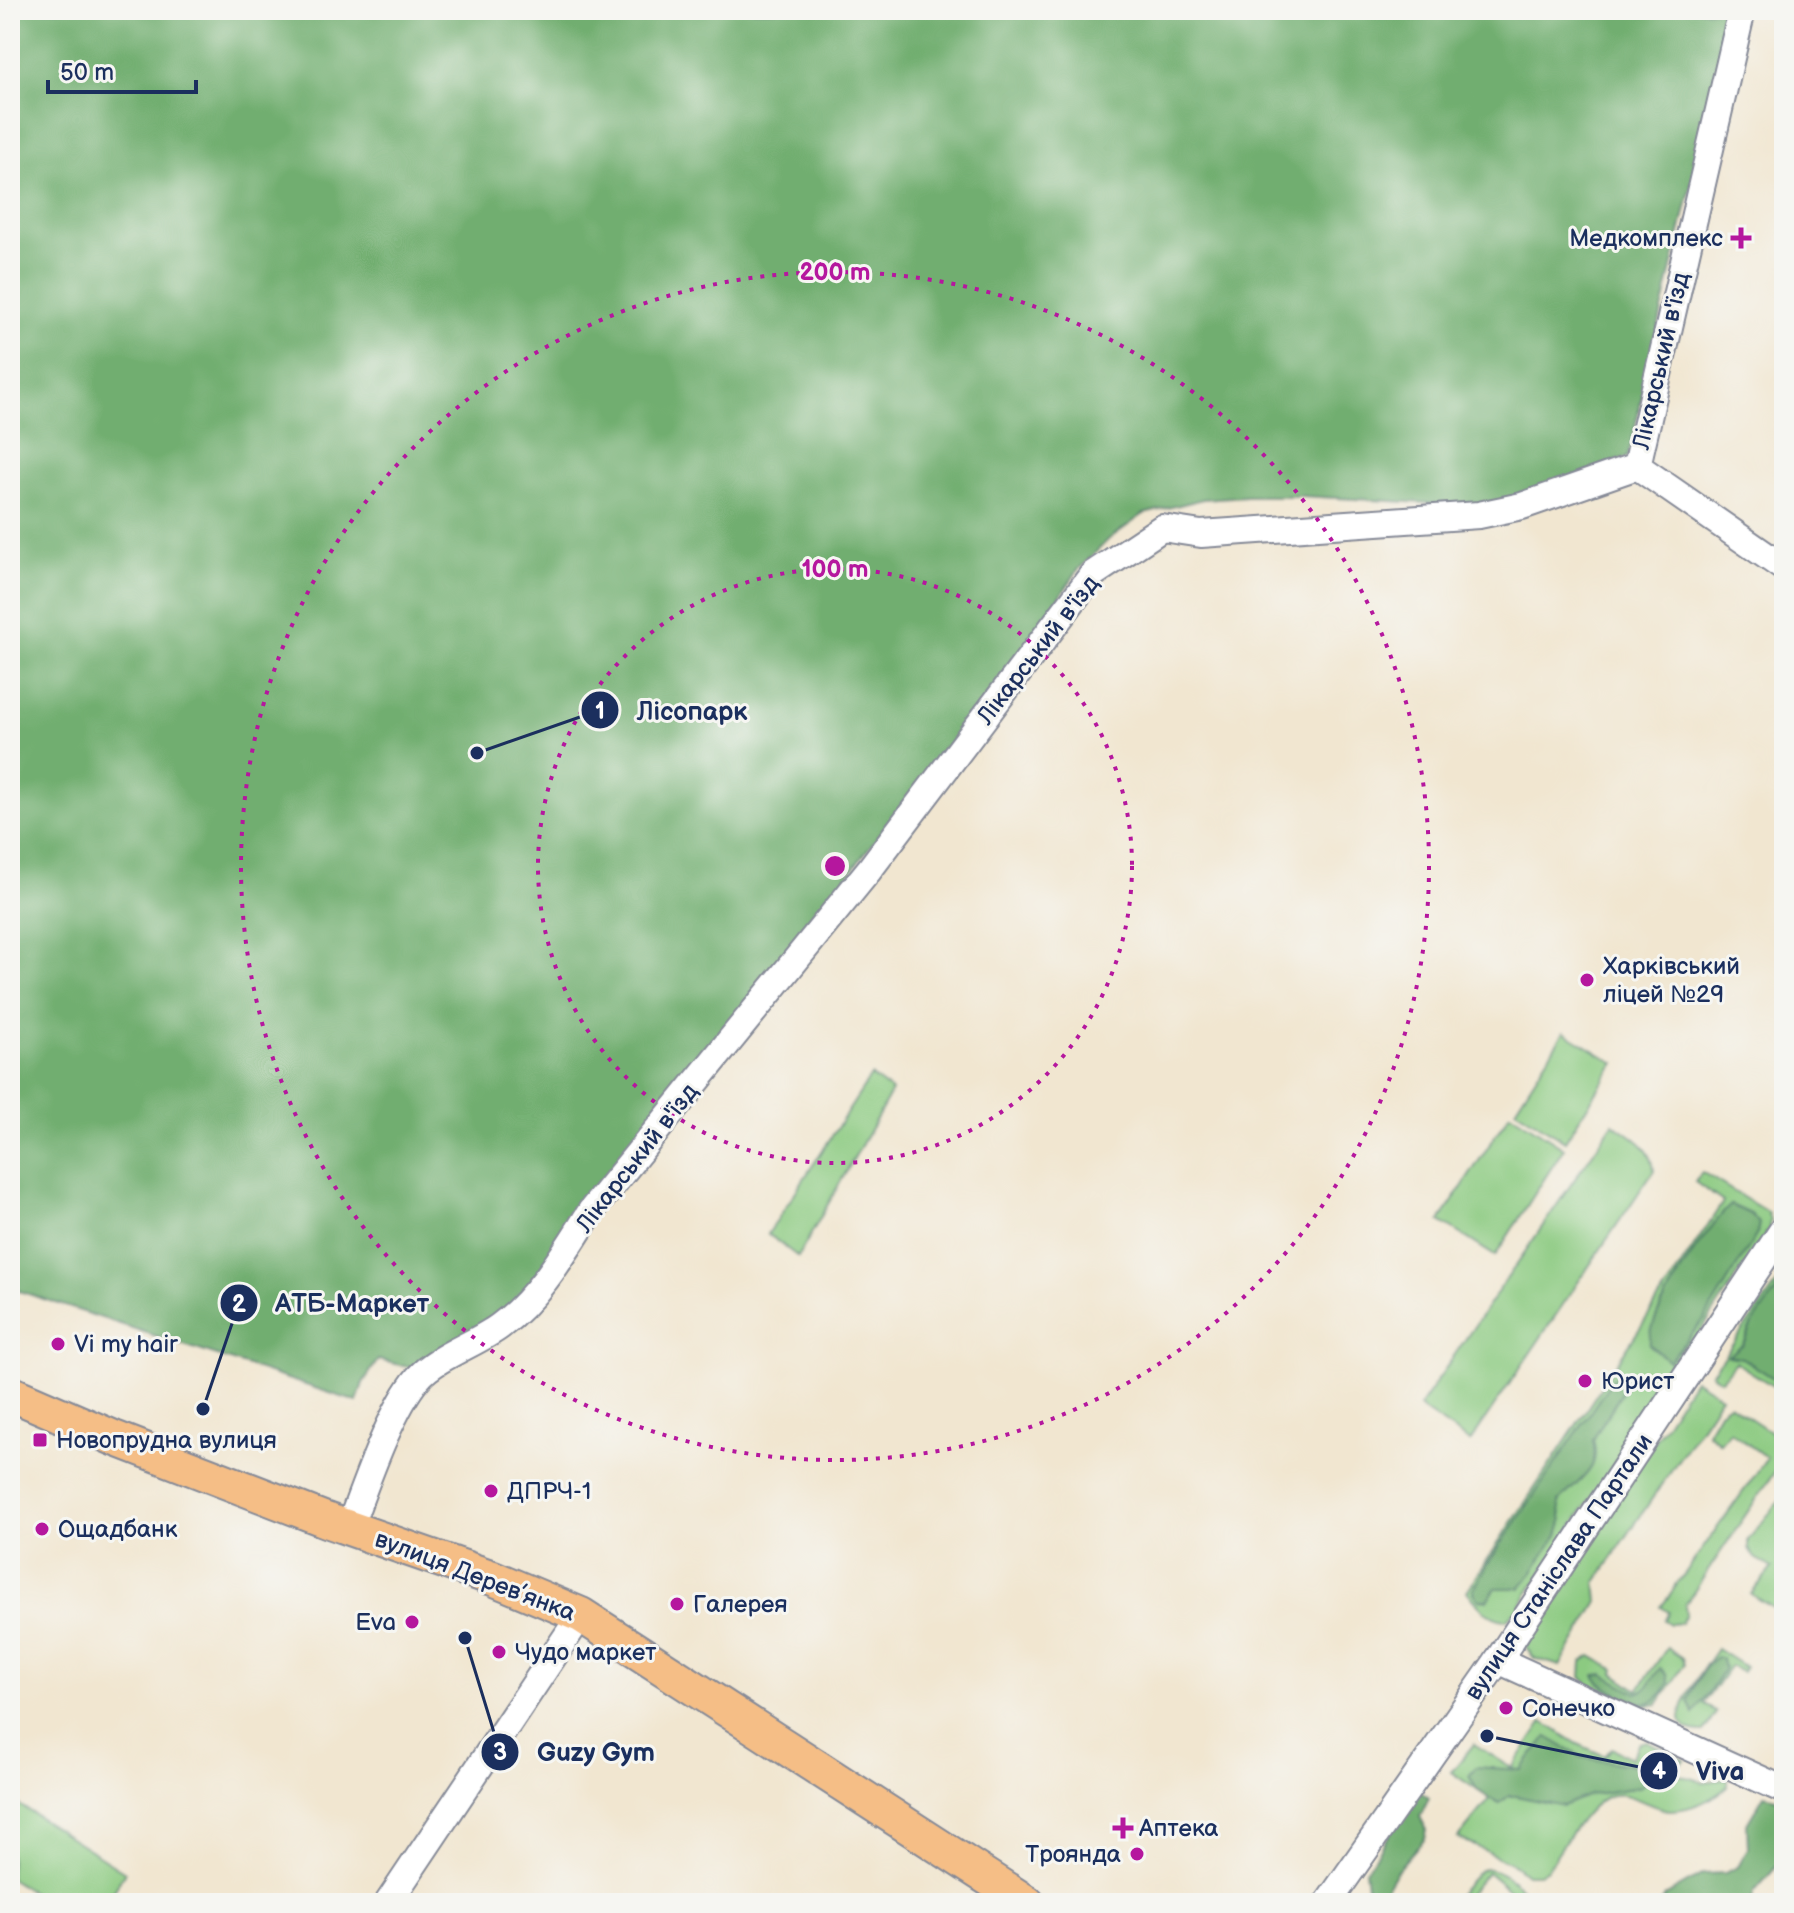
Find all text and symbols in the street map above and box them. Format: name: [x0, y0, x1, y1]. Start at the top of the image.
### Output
scale bar: [48, 44, 196, 94]
text: 50 m: [60, 58, 114, 87]
place label: Медкомплекс: [1569, 224, 1723, 253]
marker: Медкомплекс: [1730, 227, 1752, 249]
text: 200 m: [800, 258, 870, 287]
street label: Лікарський в'їзд: [1626, 269, 1696, 453]
text: 100 m: [802, 555, 868, 584]
street label: Лікарський в'їзд: [970, 569, 1105, 731]
callout: Лісопарк: [580, 685, 763, 735]
text: 1: [595, 697, 605, 726]
text: Лісопарк: [636, 697, 748, 728]
centre of rings: [821, 852, 849, 880]
place label: Харківський ліцей №29: [1603, 952, 1740, 1009]
marker: Харківський ліцей №29: [1578, 971, 1596, 989]
street label: Лікарський в'їзд: [569, 1077, 704, 1239]
callout: АТБ-Маркет: [219, 1278, 445, 1328]
text: АТБ-Маркет: [274, 1289, 430, 1320]
text: 2: [232, 1290, 247, 1319]
place label: Vi my hair: [74, 1330, 178, 1359]
marker: Vi my hair: [49, 1335, 67, 1353]
place label: Юрист: [1601, 1367, 1674, 1396]
marker: Юрист: [1576, 1372, 1594, 1390]
place label: Новопрудна вулиця: [56, 1426, 277, 1455]
street label: вулиця Станіслава Партали: [1459, 1428, 1659, 1706]
marker: Новопрудна вулиця: [31, 1431, 49, 1449]
place label: ДПРЧ-1: [507, 1477, 591, 1506]
marker: ДПРЧ-1: [482, 1482, 500, 1500]
place label: Ощадбанк: [58, 1515, 178, 1544]
marker: Ощадбанк: [33, 1520, 51, 1538]
street label: вулиця Дерев’янка: [371, 1524, 579, 1628]
place label: Галерея: [693, 1590, 788, 1619]
marker: Галерея: [668, 1595, 686, 1613]
place label: Eva: [355, 1608, 396, 1637]
marker: Eva: [403, 1613, 421, 1631]
place label: Чудо маркет: [515, 1638, 656, 1667]
marker: Чудо маркет: [490, 1643, 508, 1661]
place label: Сонечко: [1522, 1694, 1615, 1723]
marker: Сонечко: [1497, 1699, 1515, 1717]
callout: Guzy Gym: [480, 1727, 671, 1777]
text: 3: [493, 1738, 507, 1767]
text: Guzy Gym: [537, 1738, 655, 1769]
callout: Viva: [1639, 1746, 1760, 1796]
text: 4: [1652, 1757, 1666, 1786]
text: Viva: [1696, 1757, 1744, 1788]
place label: Аптека: [1138, 1814, 1219, 1843]
marker: Аптека: [1114, 1819, 1132, 1837]
place label: Троянда: [1025, 1840, 1121, 1869]
marker: Троянда: [1128, 1845, 1146, 1863]

